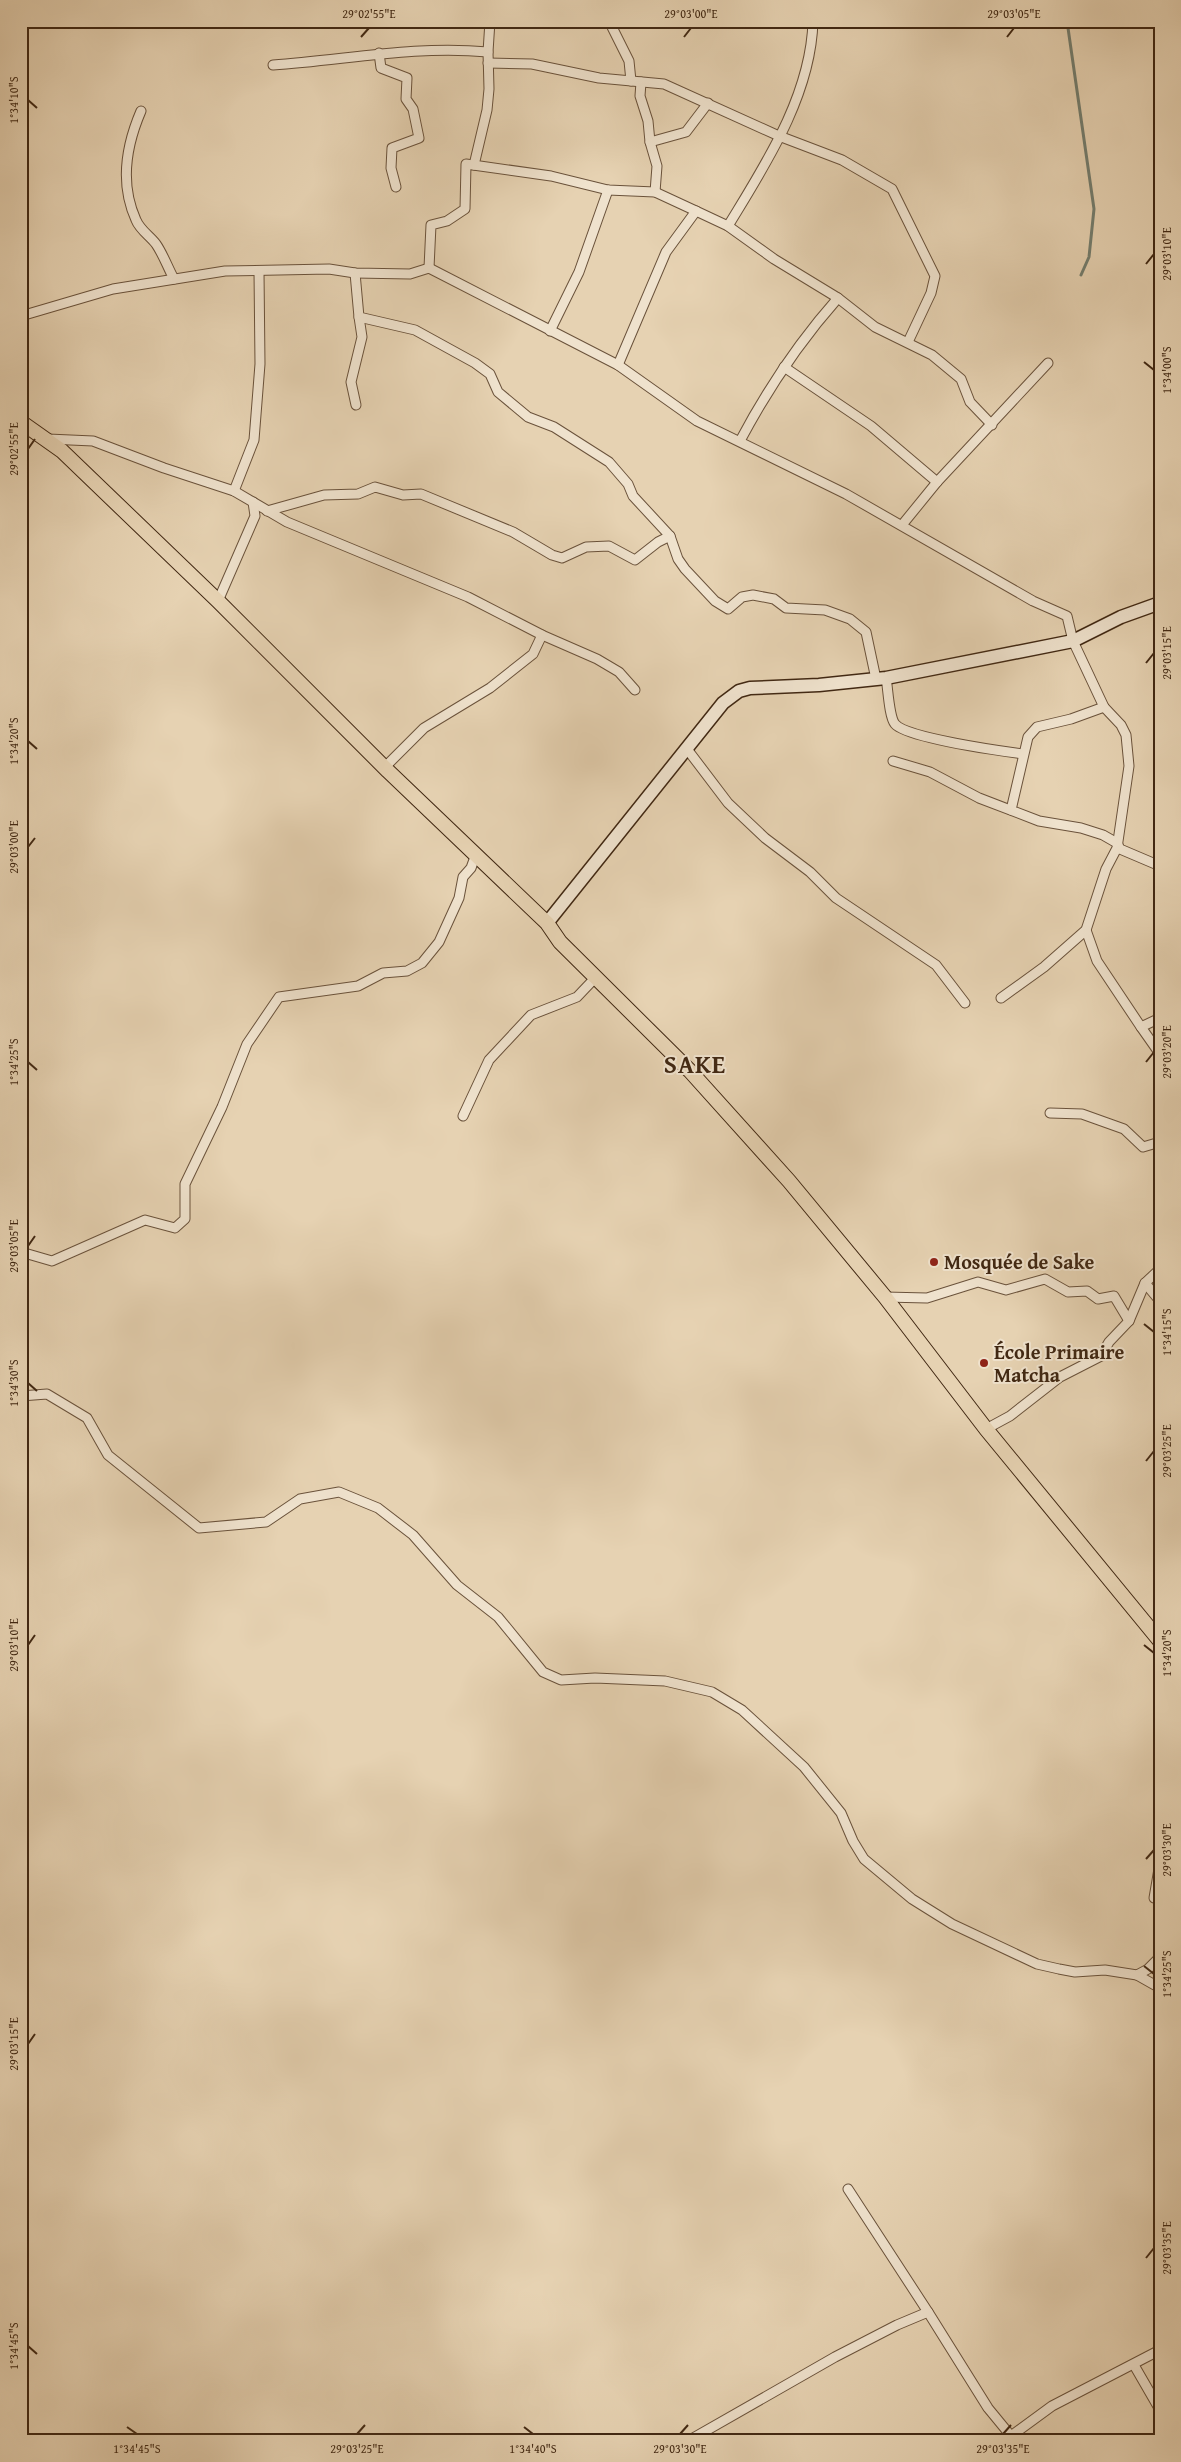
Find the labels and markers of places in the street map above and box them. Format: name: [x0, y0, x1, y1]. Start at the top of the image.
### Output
place label: Mosquée de Sake: [944, 1247, 1095, 1276]
marker: Mosquée de Sake: [928, 1256, 940, 1268]
place label: École Primaire Matcha: [994, 1337, 1125, 1389]
marker: École Primaire Matcha: [978, 1357, 990, 1369]

